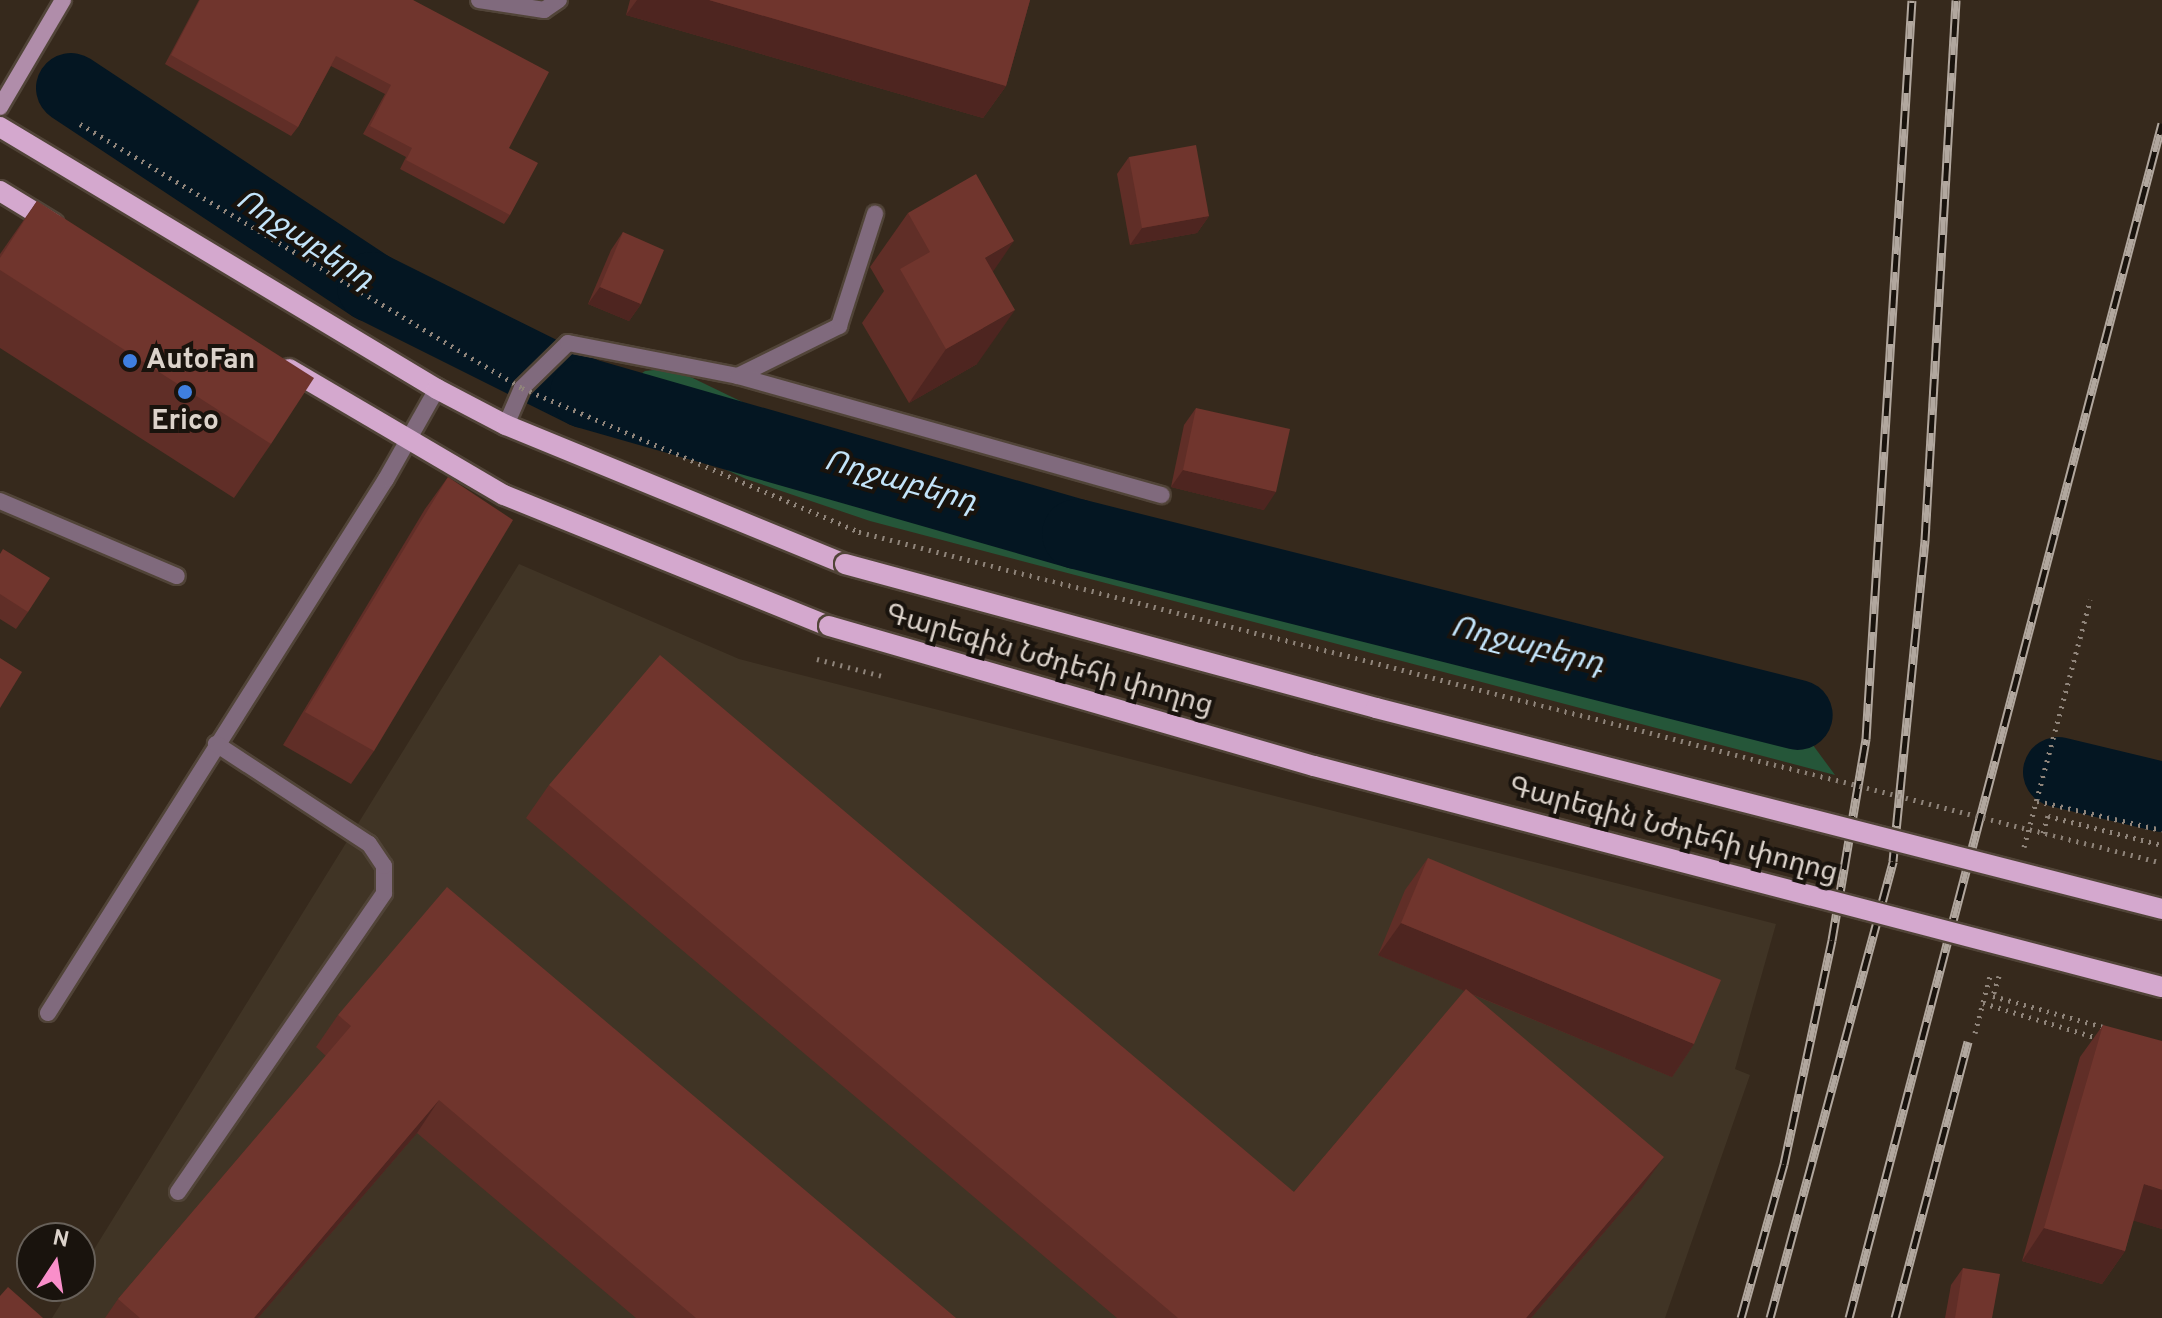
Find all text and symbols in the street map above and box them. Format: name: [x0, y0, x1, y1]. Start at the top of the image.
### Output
water label: Ողջաբերդ: [228, 183, 380, 299]
place label: AutoFan: [146, 344, 255, 378]
marker: AutoFan: [121, 352, 139, 370]
marker: Erico: [176, 383, 194, 401]
place label: Erico: [151, 405, 219, 439]
water label: Ողջաբերդ: [820, 444, 980, 522]
street label: Գարեգին Նժդեհի փողոց: [881, 598, 1217, 724]
water label: Ողջաբերդ: [1447, 611, 1607, 683]
street label: Գարեգին Նժդեհի փողոց: [1505, 771, 1841, 891]
north arrow: [16, 1222, 96, 1302]
text: N: [50, 1225, 71, 1255]

